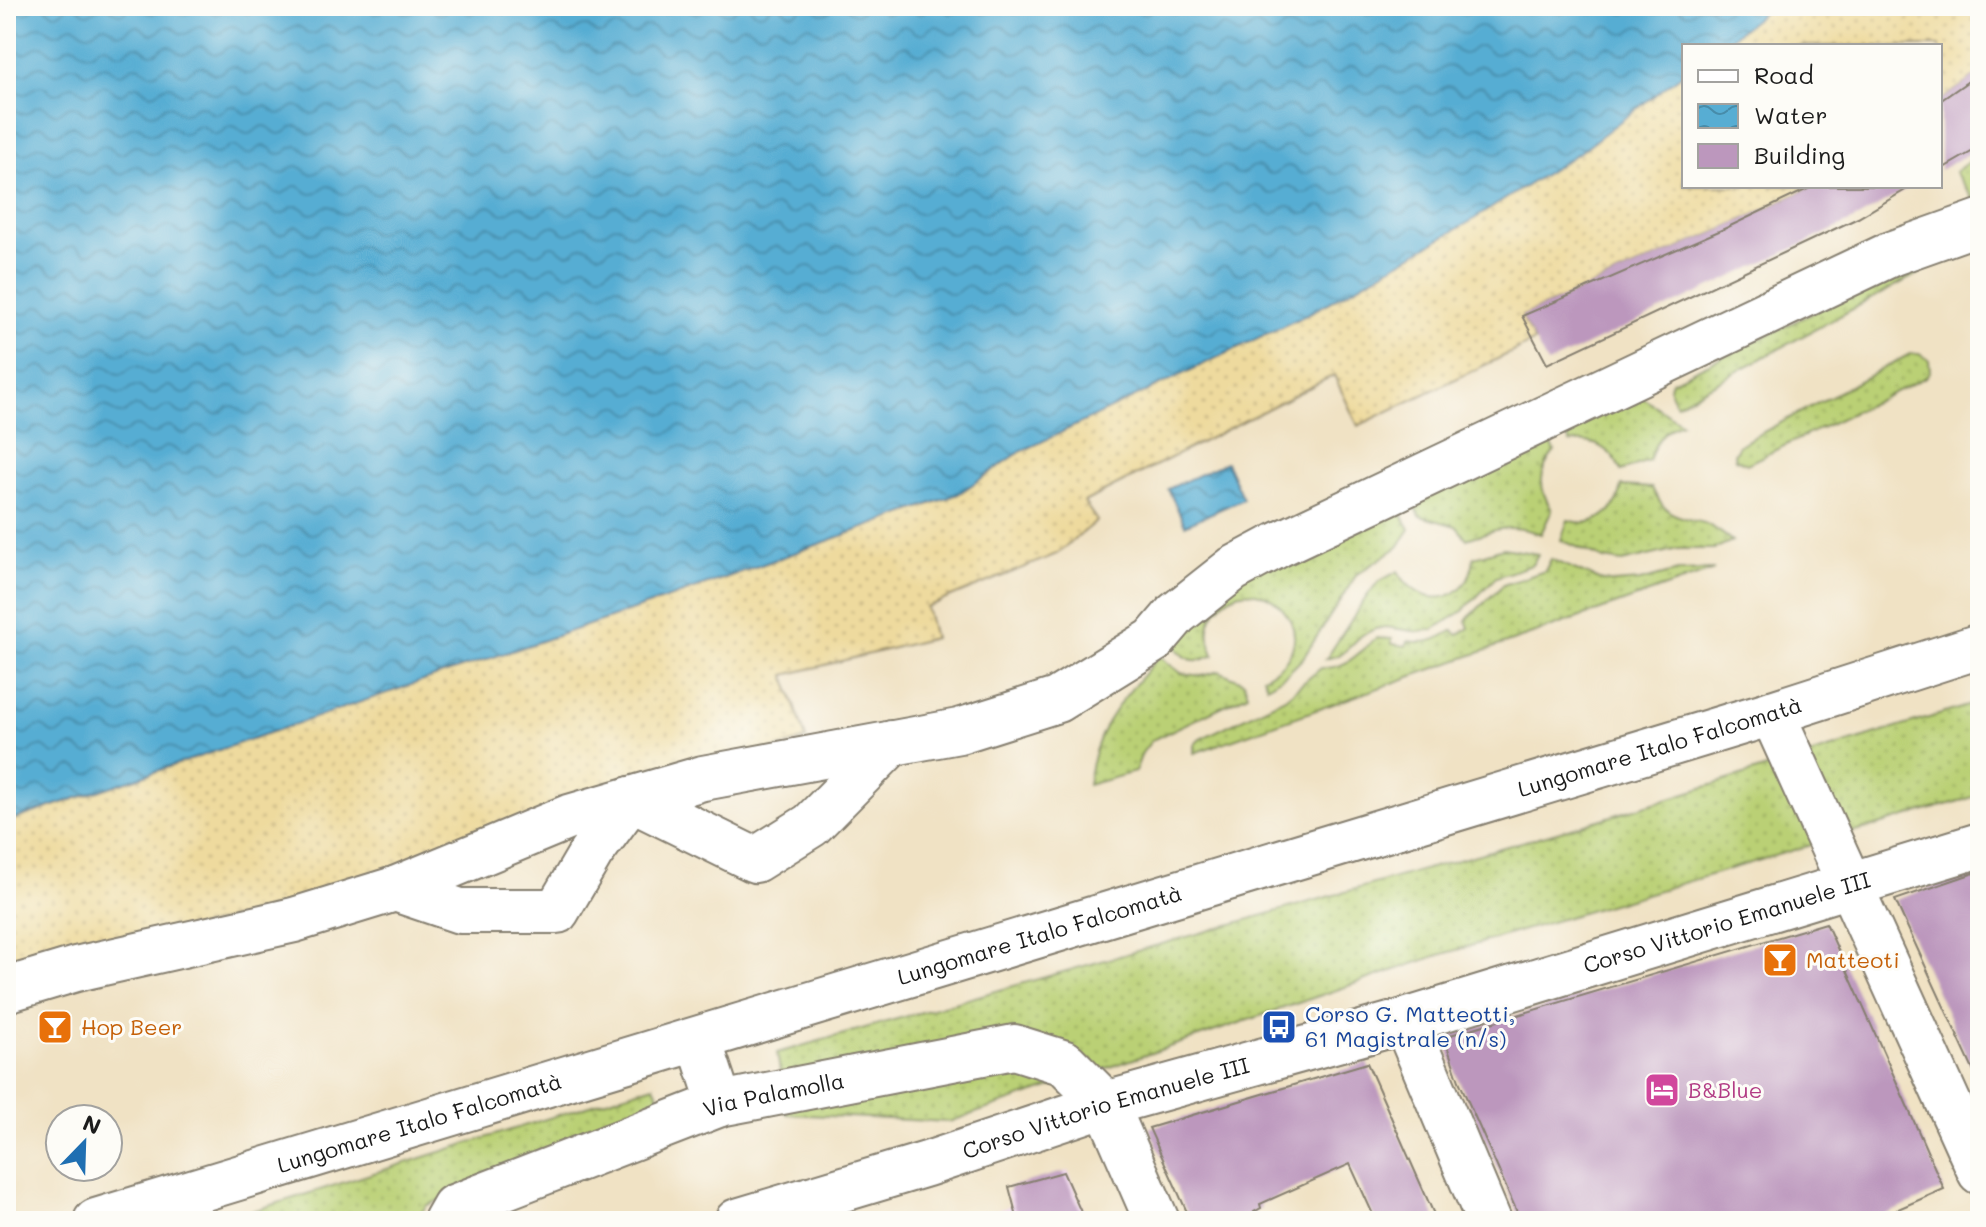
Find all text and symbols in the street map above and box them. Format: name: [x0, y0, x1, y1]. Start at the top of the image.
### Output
legend: [1682, 44, 1942, 188]
text: Road: [1754, 59, 1814, 90]
text: Water: [1754, 99, 1828, 130]
text: Building: [1754, 139, 1845, 170]
street label: Lungomare Italo Falcomatà: [1514, 689, 1805, 803]
street label: Corso Vittorio Emanuele III: [1580, 864, 1874, 980]
street label: Lungomare Italo Falcomatà: [894, 878, 1185, 991]
bar icon: Matteoti: [1761, 941, 1799, 979]
place label: Matteoti: [1806, 945, 1900, 974]
place label: Corso G. Matteotti, 61 Magistrale (n/s): [1305, 999, 1515, 1053]
bar icon: Hop Beer: [36, 1008, 74, 1046]
bus stop icon: Corso G. Matteotti, 61 Magistrale (n/s): [1260, 1008, 1298, 1046]
place label: Hop Beer: [81, 1012, 182, 1041]
street label: Corso Vittorio Emanuele III: [959, 1050, 1253, 1165]
street label: Via Palamolla: [699, 1065, 847, 1123]
street label: Lungomare Italo Falcomatà: [274, 1066, 565, 1179]
hotel icon: B&Blue: [1643, 1071, 1681, 1109]
place label: B&Blue: [1688, 1075, 1762, 1104]
north arrow: [44, 1103, 124, 1183]
text: N: [79, 1108, 105, 1141]

